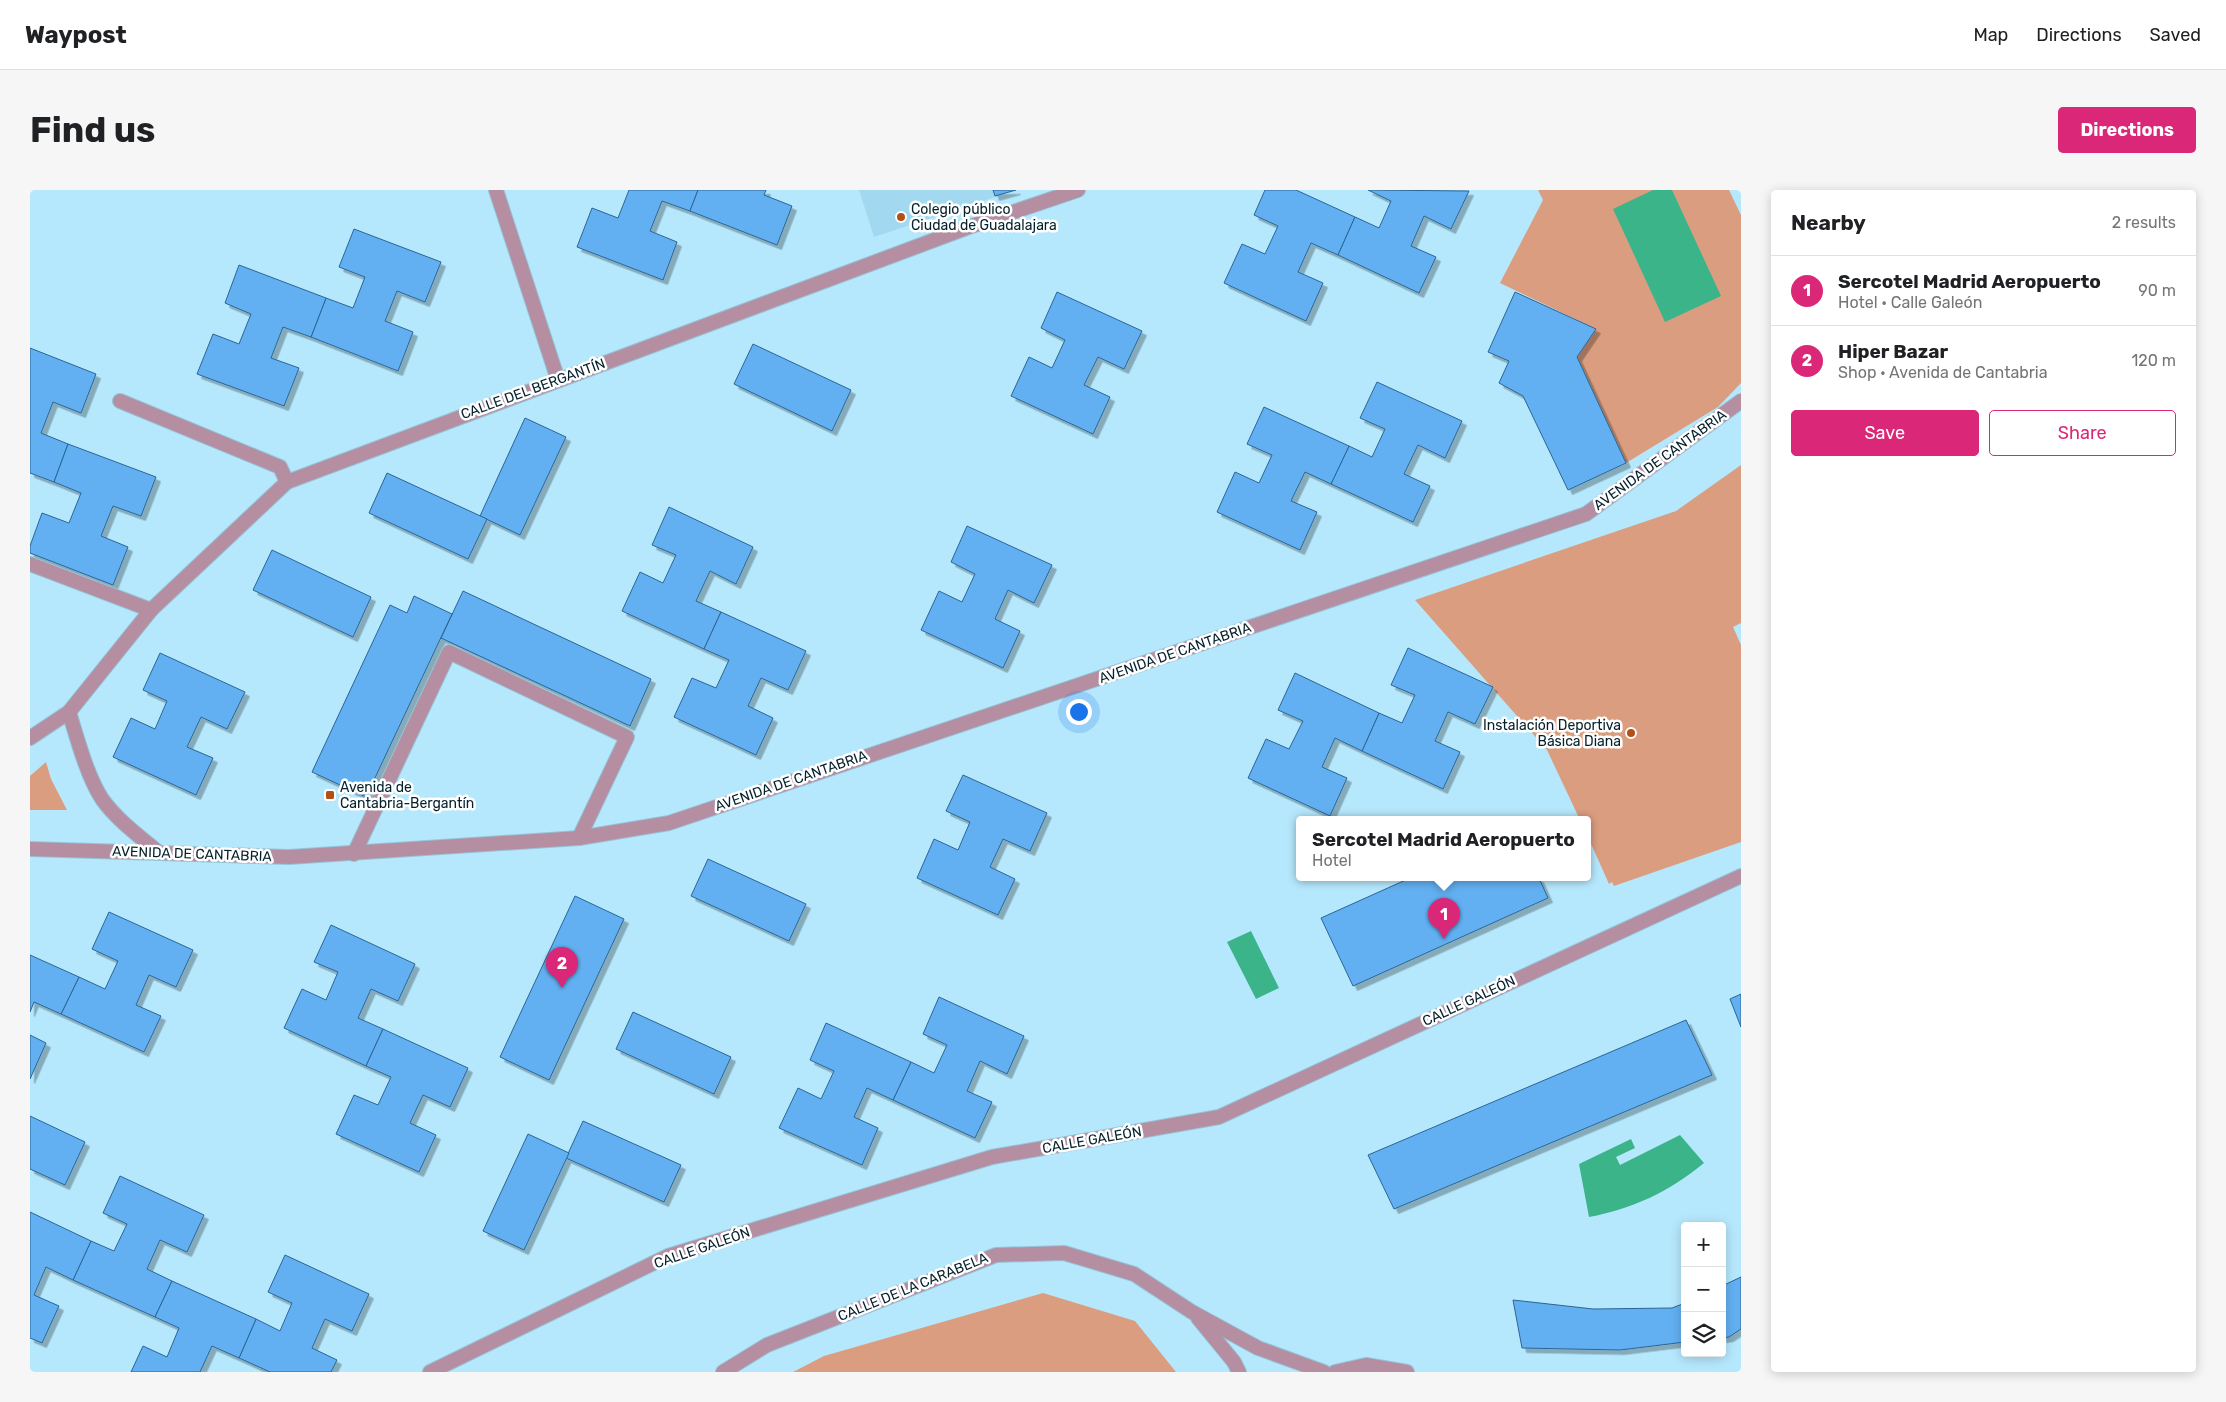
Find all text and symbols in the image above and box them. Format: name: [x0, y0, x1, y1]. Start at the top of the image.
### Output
text: Waypost: [25, 21, 127, 49]
text: Map: [1973, 24, 2008, 46]
text: Directions: [2036, 24, 2122, 46]
text: Saved: [2150, 24, 2201, 46]
button: Directions: [2058, 107, 2196, 153]
text: Find us: [30, 109, 155, 151]
place label: Colegio público Ciudad de Guadalajara: [911, 201, 1057, 234]
text: Nearby: [1791, 210, 1866, 235]
marker: Colegio público Ciudad de Guadalajara: [895, 211, 907, 223]
text: 2 results: [2112, 213, 2176, 232]
text: Sercotel Madrid Aeropuerto: [1838, 270, 2101, 293]
text: 1: [1803, 281, 1811, 300]
text: 90 m: [2138, 281, 2176, 300]
text: Hotel · Calle Galeón: [1838, 293, 1982, 312]
text: Hiper Bazar: [1838, 340, 1948, 363]
text: 2: [1802, 351, 1812, 370]
text: 120 m: [2131, 351, 2176, 370]
street label: CALLE DEL BERGANTÍN: [458, 354, 608, 423]
text: Shop · Avenida de Cantabria: [1838, 363, 2048, 382]
street label: AVENIDA DE CANTABRIA: [1590, 406, 1730, 514]
button: Save: [1791, 410, 1979, 456]
button: Share: [1989, 410, 2176, 456]
street label: AVENIDA DE CANTABRIA: [1097, 619, 1254, 687]
your location: [1066, 699, 1092, 725]
place label: Instalación Deportiva Básica Diana: [1483, 717, 1621, 750]
marker: Instalación Deportiva Básica Diana: [1625, 727, 1637, 739]
street label: AVENIDA DE CANTABRIA: [713, 747, 870, 815]
place label: Avenida de Cantabria-Bergantín: [340, 779, 474, 812]
marker: Avenida de Cantabria-Bergantín: [324, 789, 336, 801]
popup: [1296, 816, 1591, 881]
text: Sercotel Madrid Aeropuerto: [1312, 828, 1575, 851]
street label: AVENIDA DE CANTABRIA: [112, 843, 273, 865]
text: Hotel: [1312, 851, 1352, 870]
pin: 1: [1428, 898, 1460, 939]
pin: 2: [546, 947, 578, 988]
street label: CALLE GALEÓN: [1419, 971, 1518, 1030]
street label: CALLE GALEÓN: [1041, 1122, 1143, 1157]
map controls: [1681, 1222, 1726, 1357]
button: +: [1681, 1222, 1726, 1267]
street label: CALLE GALEÓN: [651, 1223, 752, 1272]
street label: CALLE DE LA CARABELA: [835, 1249, 991, 1325]
button: −: [1681, 1267, 1726, 1312]
button: layers: [1681, 1312, 1726, 1357]

